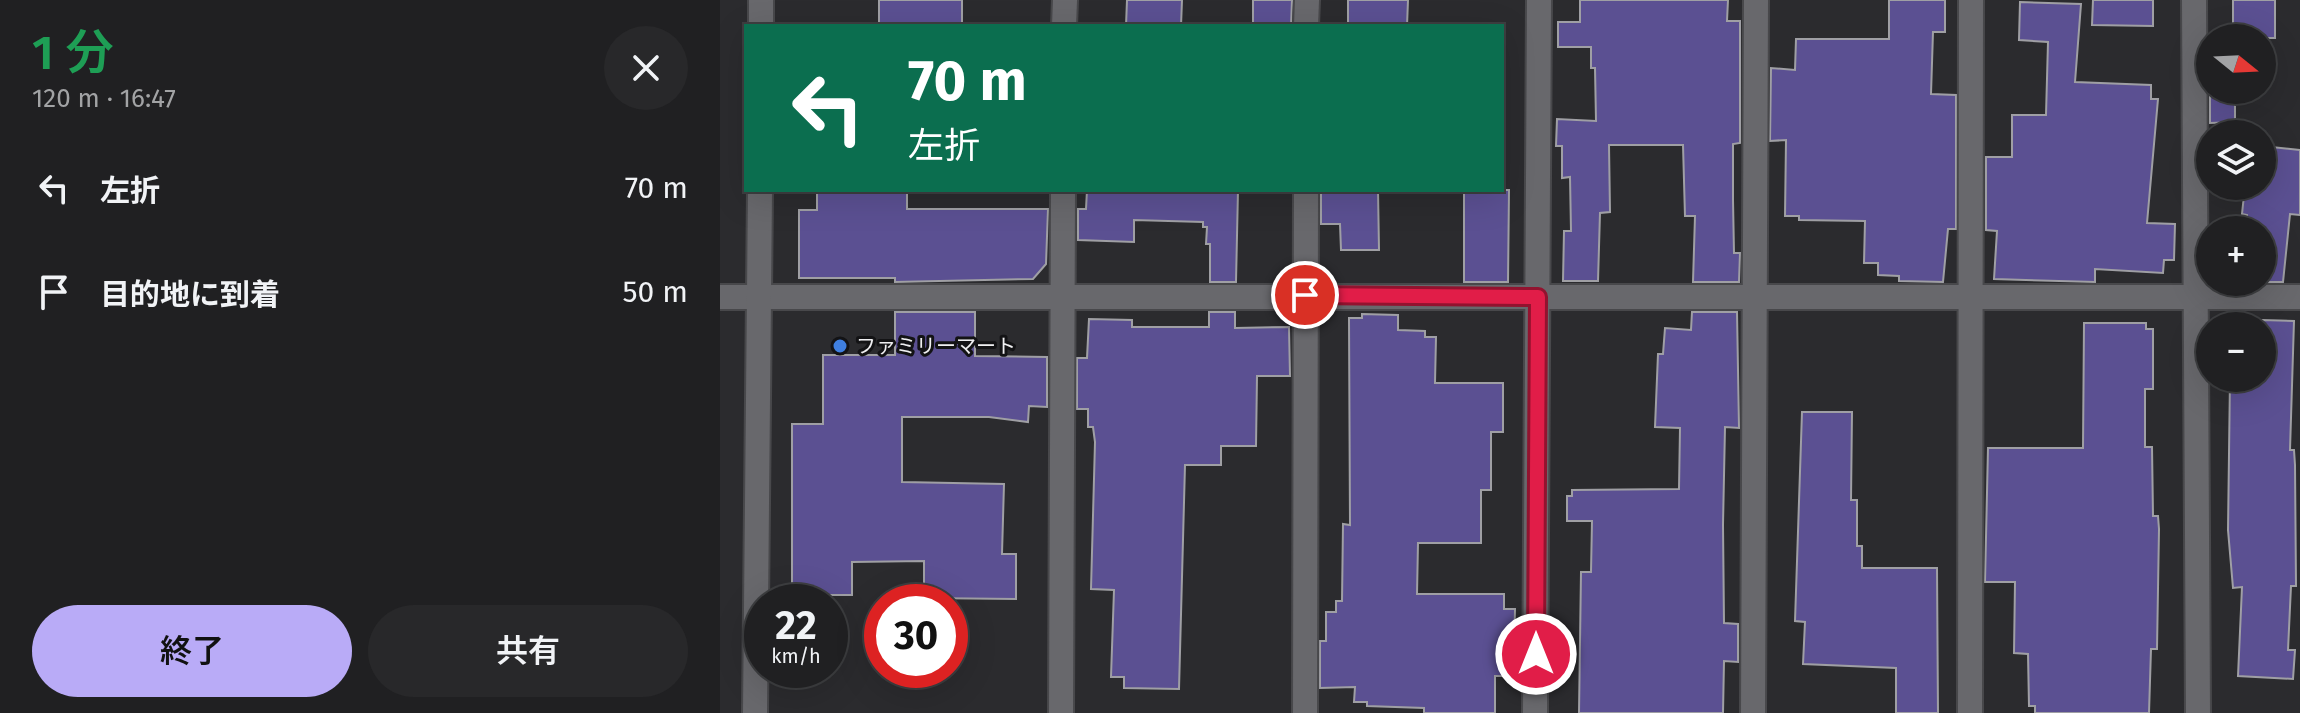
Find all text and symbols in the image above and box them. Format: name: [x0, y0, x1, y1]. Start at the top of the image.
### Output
text: 1 分: [32, 24, 114, 82]
north arrow: [2196, 24, 2276, 104]
map controls: [2196, 24, 2276, 392]
button: close: [604, 26, 688, 110]
text: 70 m: [908, 48, 1027, 115]
icon: left: [776, 56, 880, 160]
text: 120 m · 16:47: [32, 83, 176, 114]
button: layers: [2196, 120, 2276, 200]
text: 左折: [908, 124, 980, 168]
icon: left: [32, 166, 76, 210]
text: 70 m: [625, 170, 688, 206]
text: 左折: [100, 173, 160, 209]
button: +: [2196, 216, 2276, 296]
pin: [1271, 261, 1339, 329]
icon: arrive: [32, 270, 76, 314]
icon: arrive: [1283, 273, 1327, 317]
text: 50 m: [623, 274, 688, 310]
text: 目的地に到着: [100, 277, 280, 313]
button: −: [2196, 312, 2276, 392]
place label: ファミリーマート: [856, 334, 1016, 358]
marker: ファミリーマート: [831, 337, 849, 355]
speed limit sign: 30: [864, 584, 968, 688]
text: 22: [775, 602, 817, 650]
button: 終了: [32, 605, 352, 697]
button: 共有: [368, 605, 688, 697]
position arrow: [1494, 612, 1578, 696]
text: km/h: [771, 644, 821, 668]

